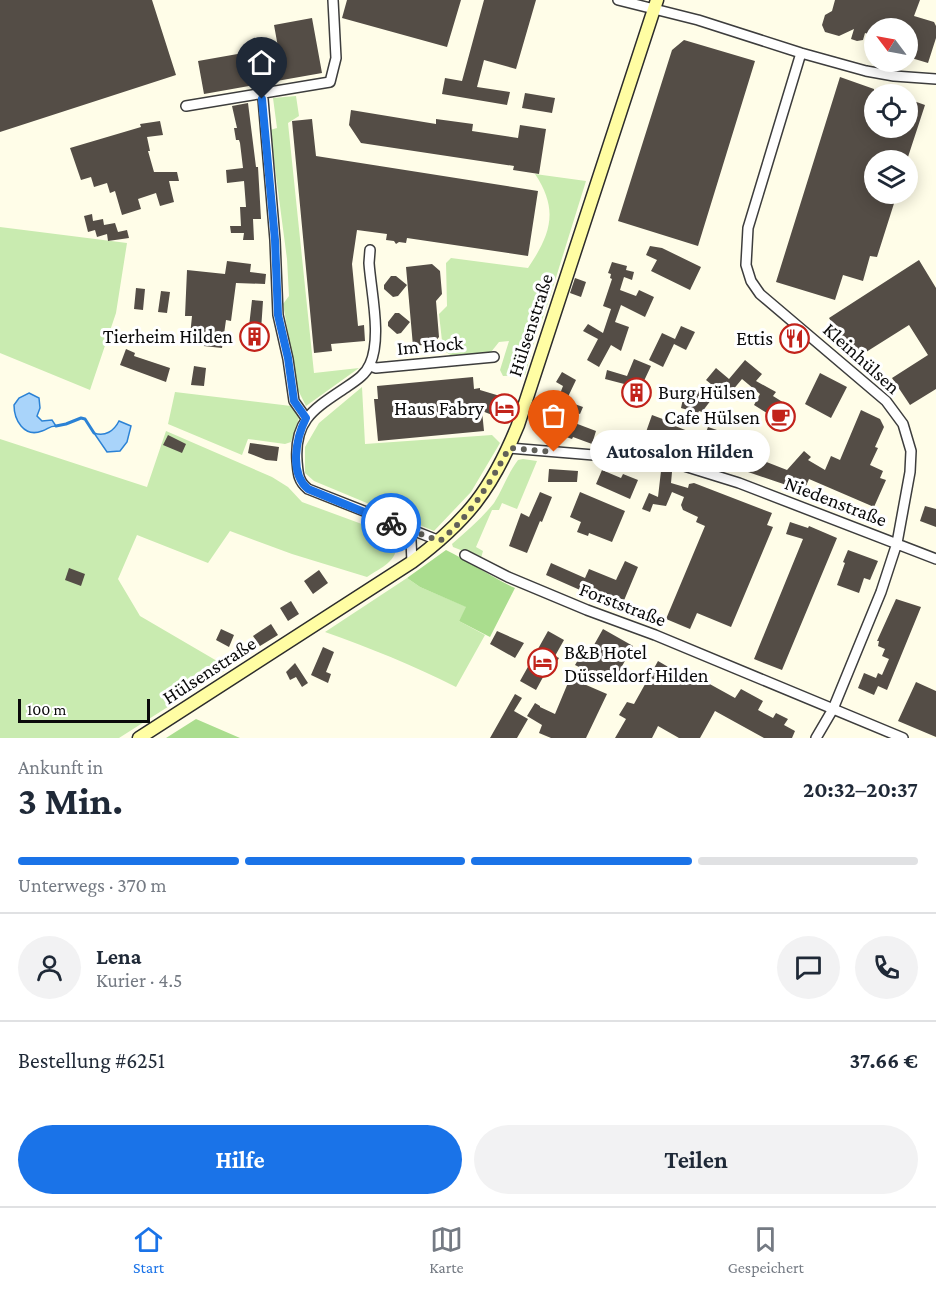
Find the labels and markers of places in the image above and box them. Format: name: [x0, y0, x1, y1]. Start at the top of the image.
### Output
pin: [236, 37, 287, 99]
building icon: Tierheim Hilden: [238, 320, 270, 352]
restaurant icon: Ettis: [778, 322, 810, 354]
place label: Tierheim Hilden: [103, 325, 233, 347]
place label: Ettis: [736, 327, 773, 349]
building icon: Burg Hülsen: [621, 376, 653, 408]
place label: Burg Hülsen: [658, 381, 756, 404]
pin: [528, 390, 579, 452]
hotel icon: Haus Fabry: [489, 392, 521, 424]
place label: Haus Fabry: [394, 397, 485, 420]
cafe icon: Cafe Hülsen: [765, 401, 797, 433]
place label: Cafe Hülsen: [664, 406, 760, 428]
callout: Autosalon Hilden: [590, 431, 770, 473]
place label: B&B Hotel Düsseldorf Hilden: [564, 641, 709, 686]
hotel icon: B&B Hotel Düsseldorf Hilden: [527, 647, 559, 679]

